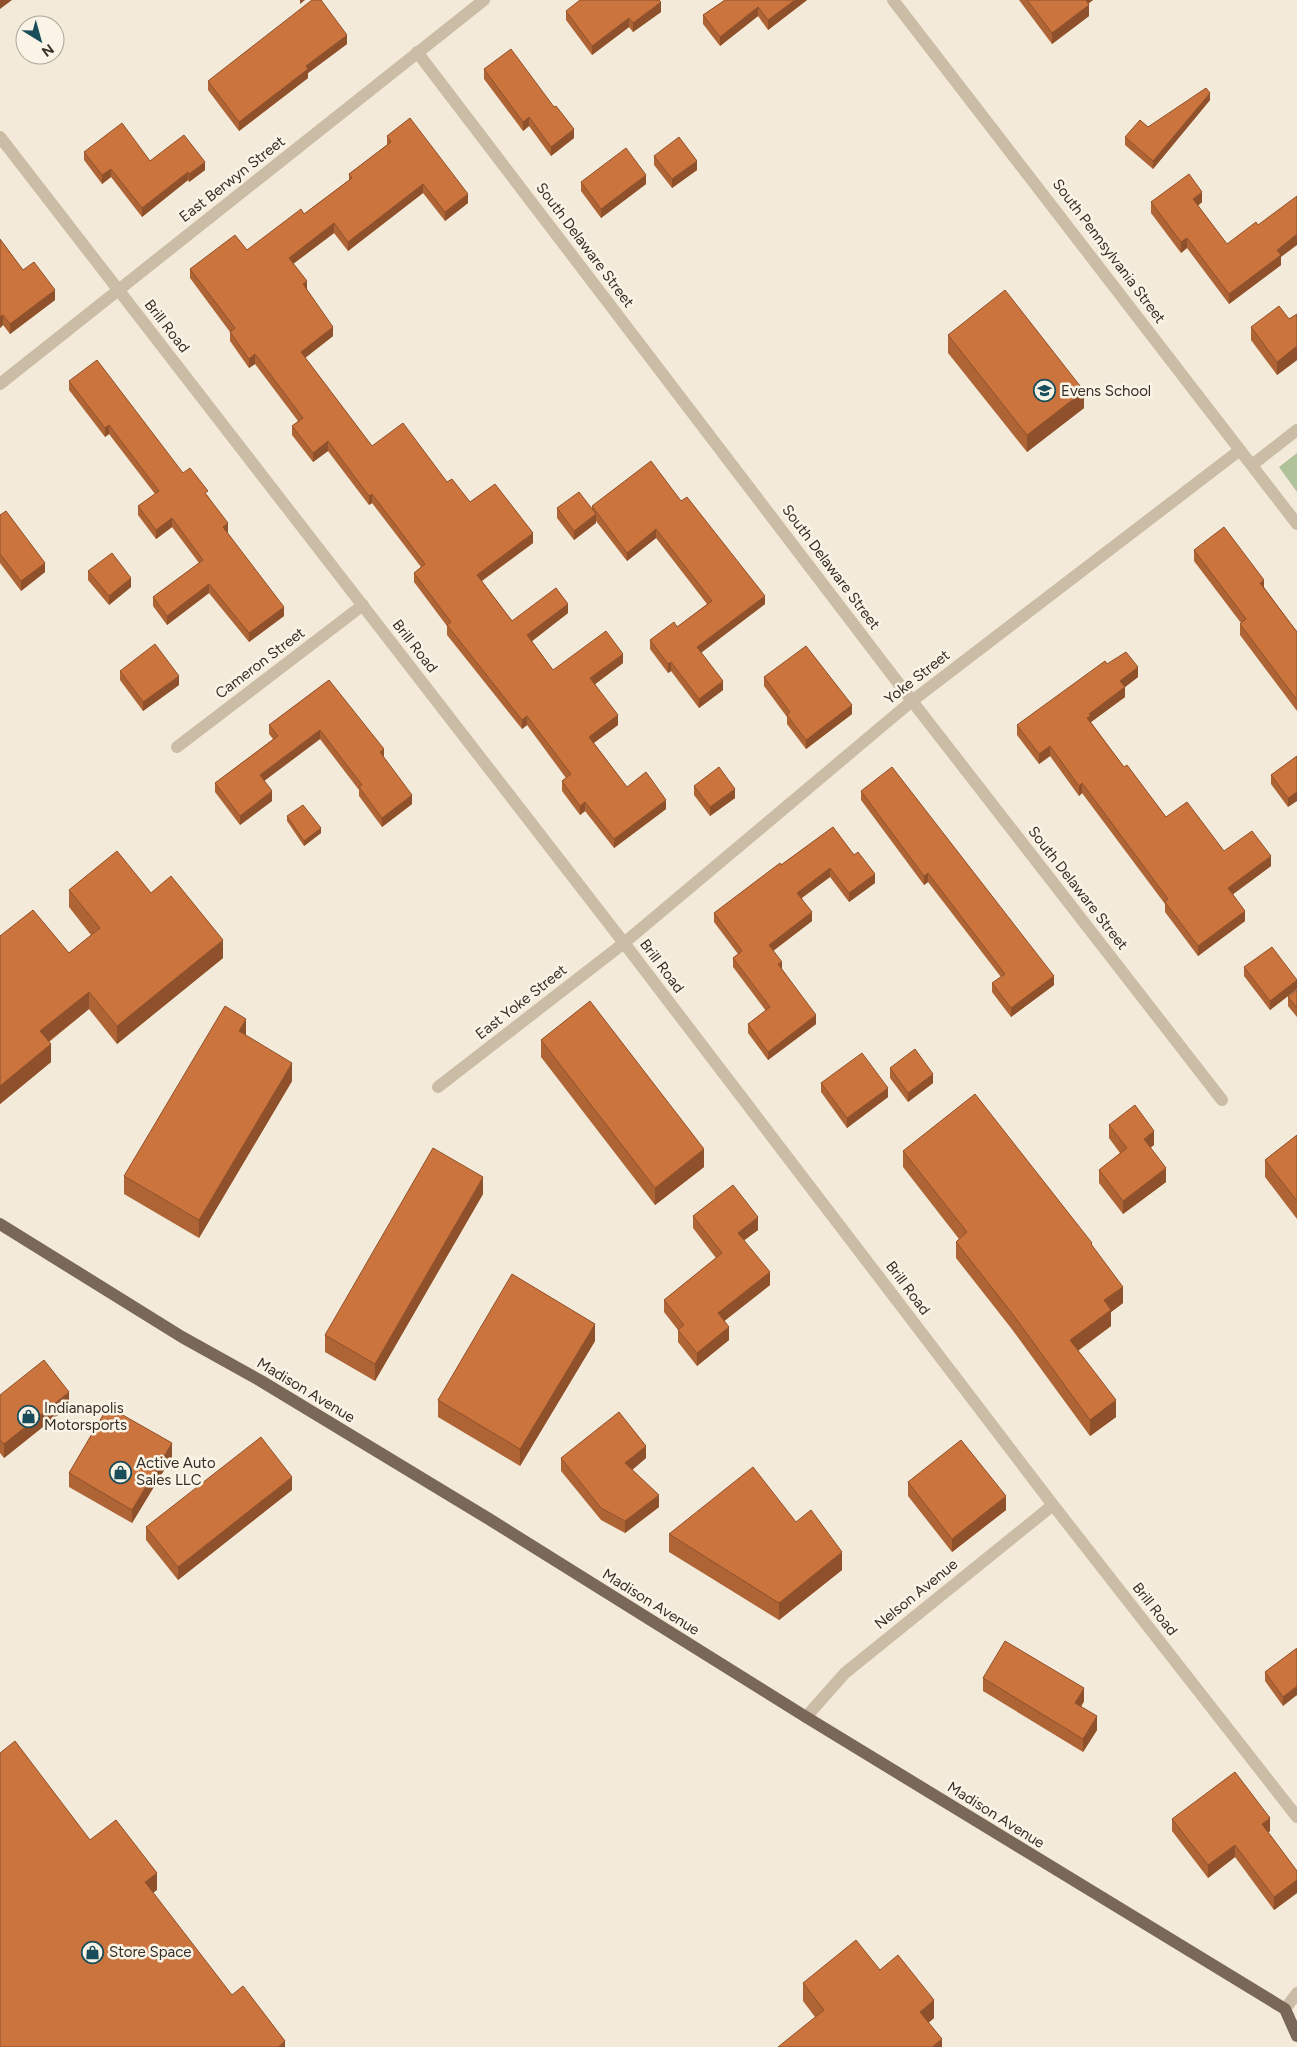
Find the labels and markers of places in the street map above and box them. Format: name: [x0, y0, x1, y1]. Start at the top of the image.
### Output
school or university icon: Evens School: [1033, 379, 1057, 403]
place label: Evens School: [1061, 382, 1151, 400]
place label: Indianapolis Motorsports: [44, 1399, 127, 1434]
shop icon: Indianapolis Motorsports: [16, 1405, 40, 1429]
place label: Active Auto Sales LLC: [136, 1454, 216, 1489]
shop icon: Active Auto Sales LLC: [108, 1460, 132, 1484]
shop icon: Store Space: [81, 1940, 105, 1964]
place label: Store Space: [109, 1943, 192, 1961]

